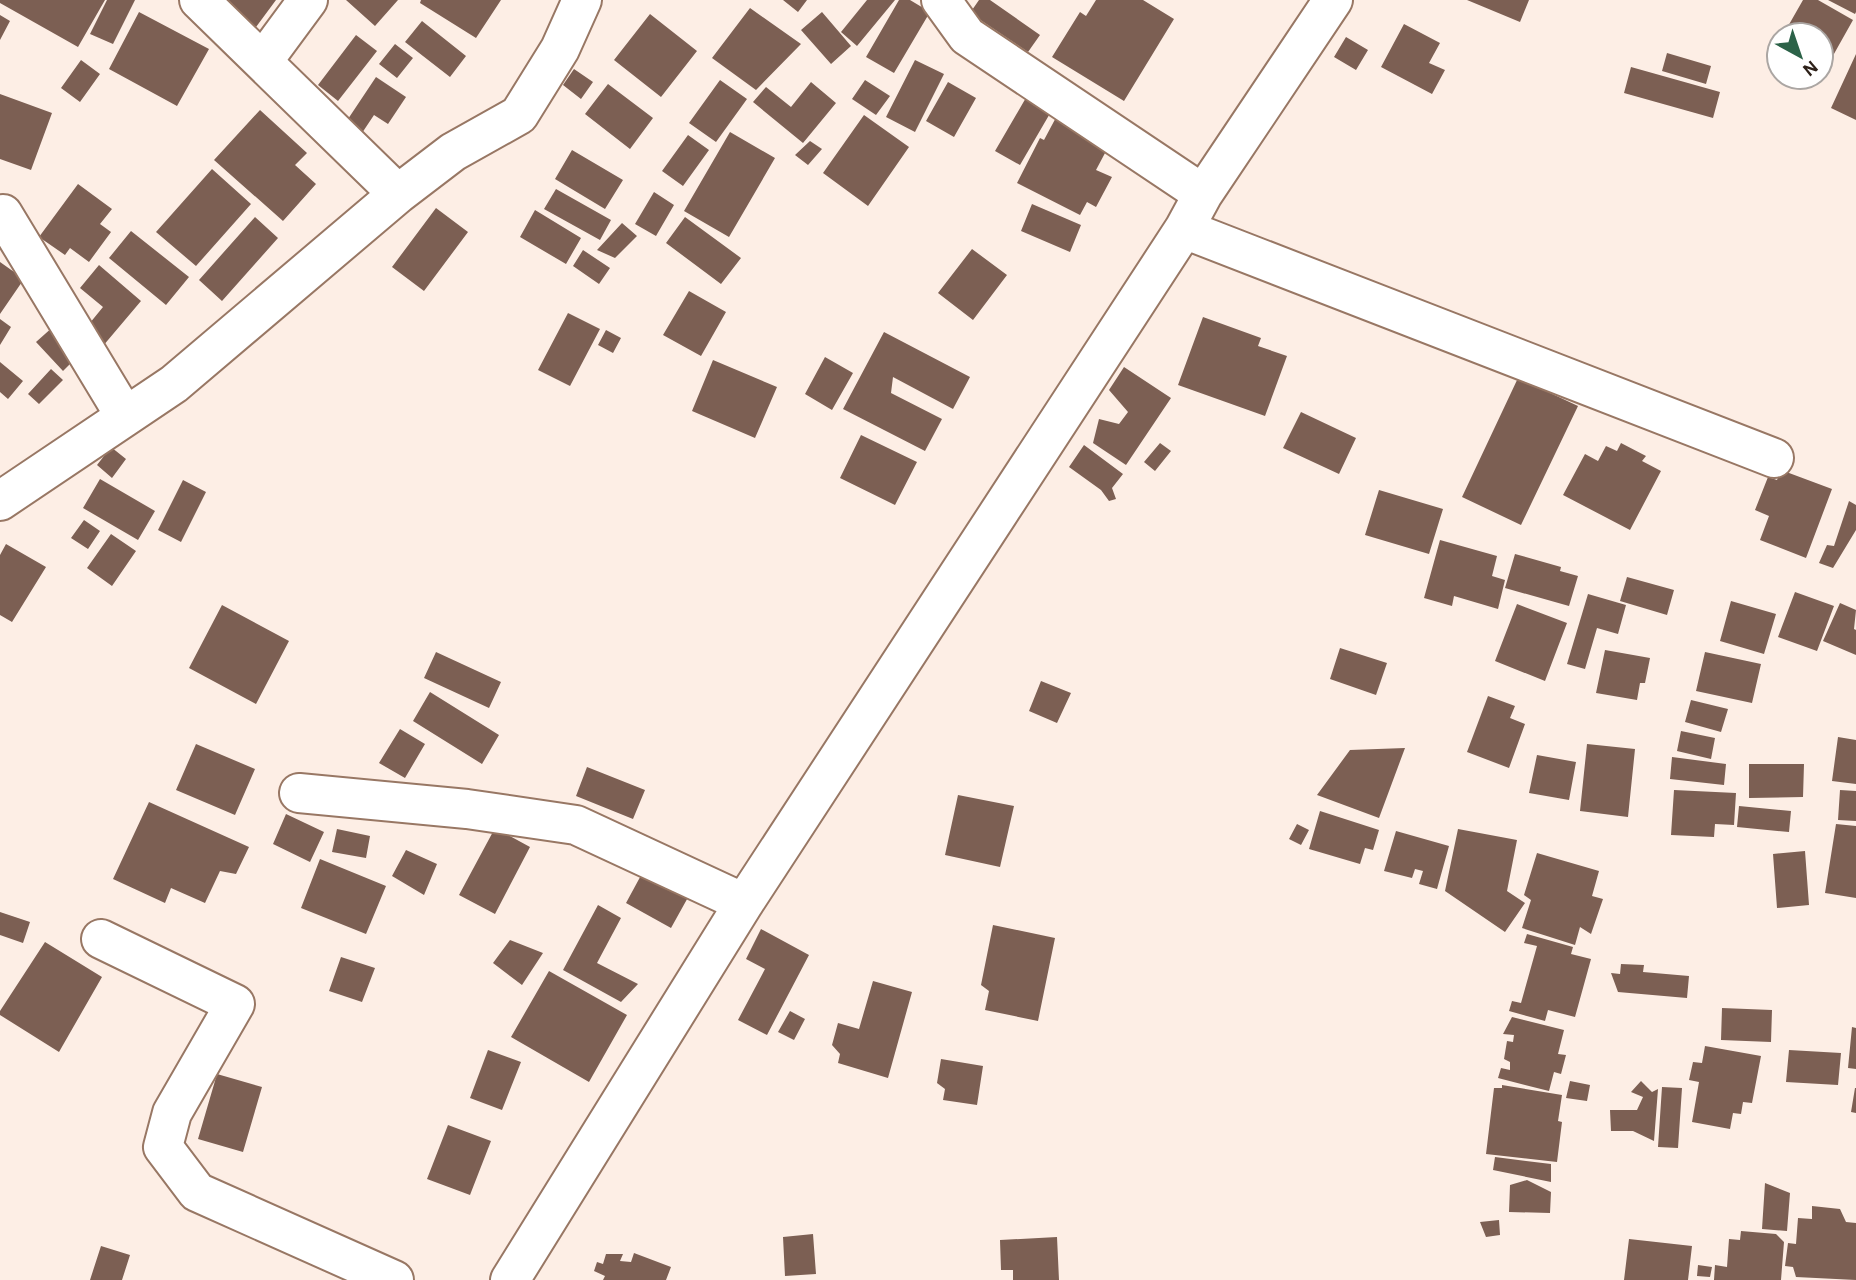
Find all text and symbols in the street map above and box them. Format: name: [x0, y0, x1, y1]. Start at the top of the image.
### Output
north arrow: [1765, 21, 1835, 91]
text: N: [1799, 56, 1821, 79]

